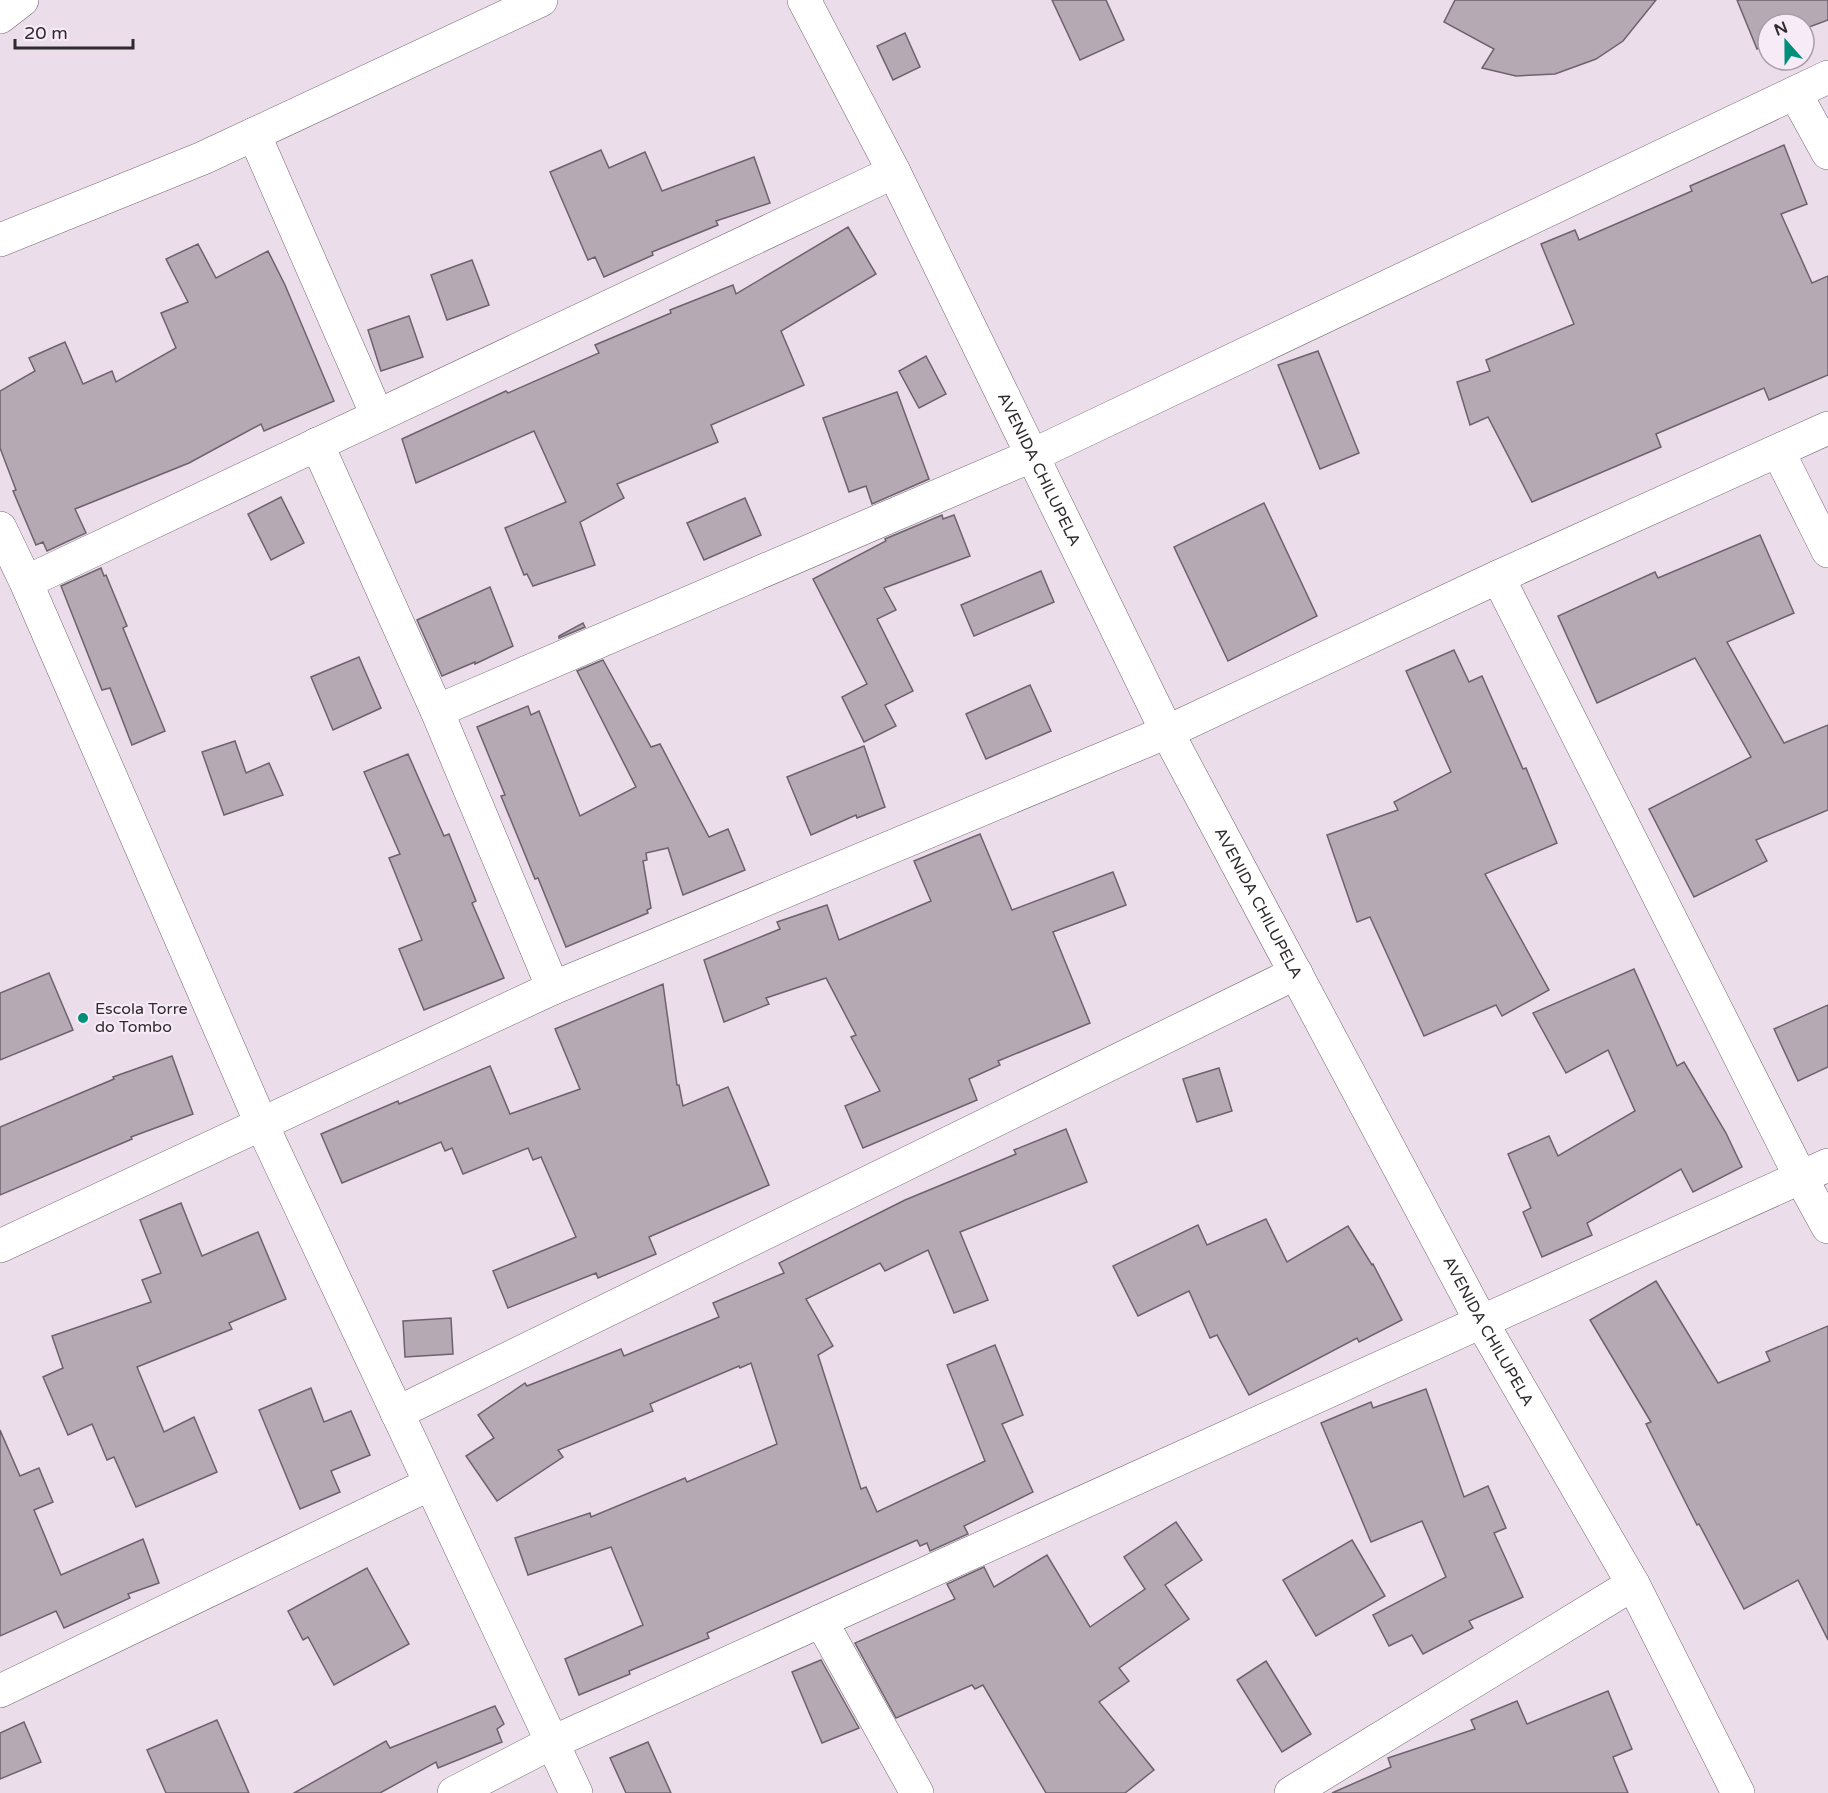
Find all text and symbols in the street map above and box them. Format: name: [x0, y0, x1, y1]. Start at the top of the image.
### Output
scale bar: [15, 12, 134, 50]
north arrow: [1756, 12, 1816, 72]
text: N: [1771, 17, 1791, 41]
text: 20 m: [24, 22, 68, 44]
street label: AVENIDA CHILUPELA: [993, 389, 1085, 550]
street label: AVENIDA CHILUPELA: [1210, 824, 1307, 982]
place label: Escola Torre do Tombo: [95, 999, 188, 1037]
marker: Escola Torre do Tombo: [76, 1011, 90, 1025]
street label: AVENIDA CHILUPELA: [1438, 1253, 1538, 1410]

